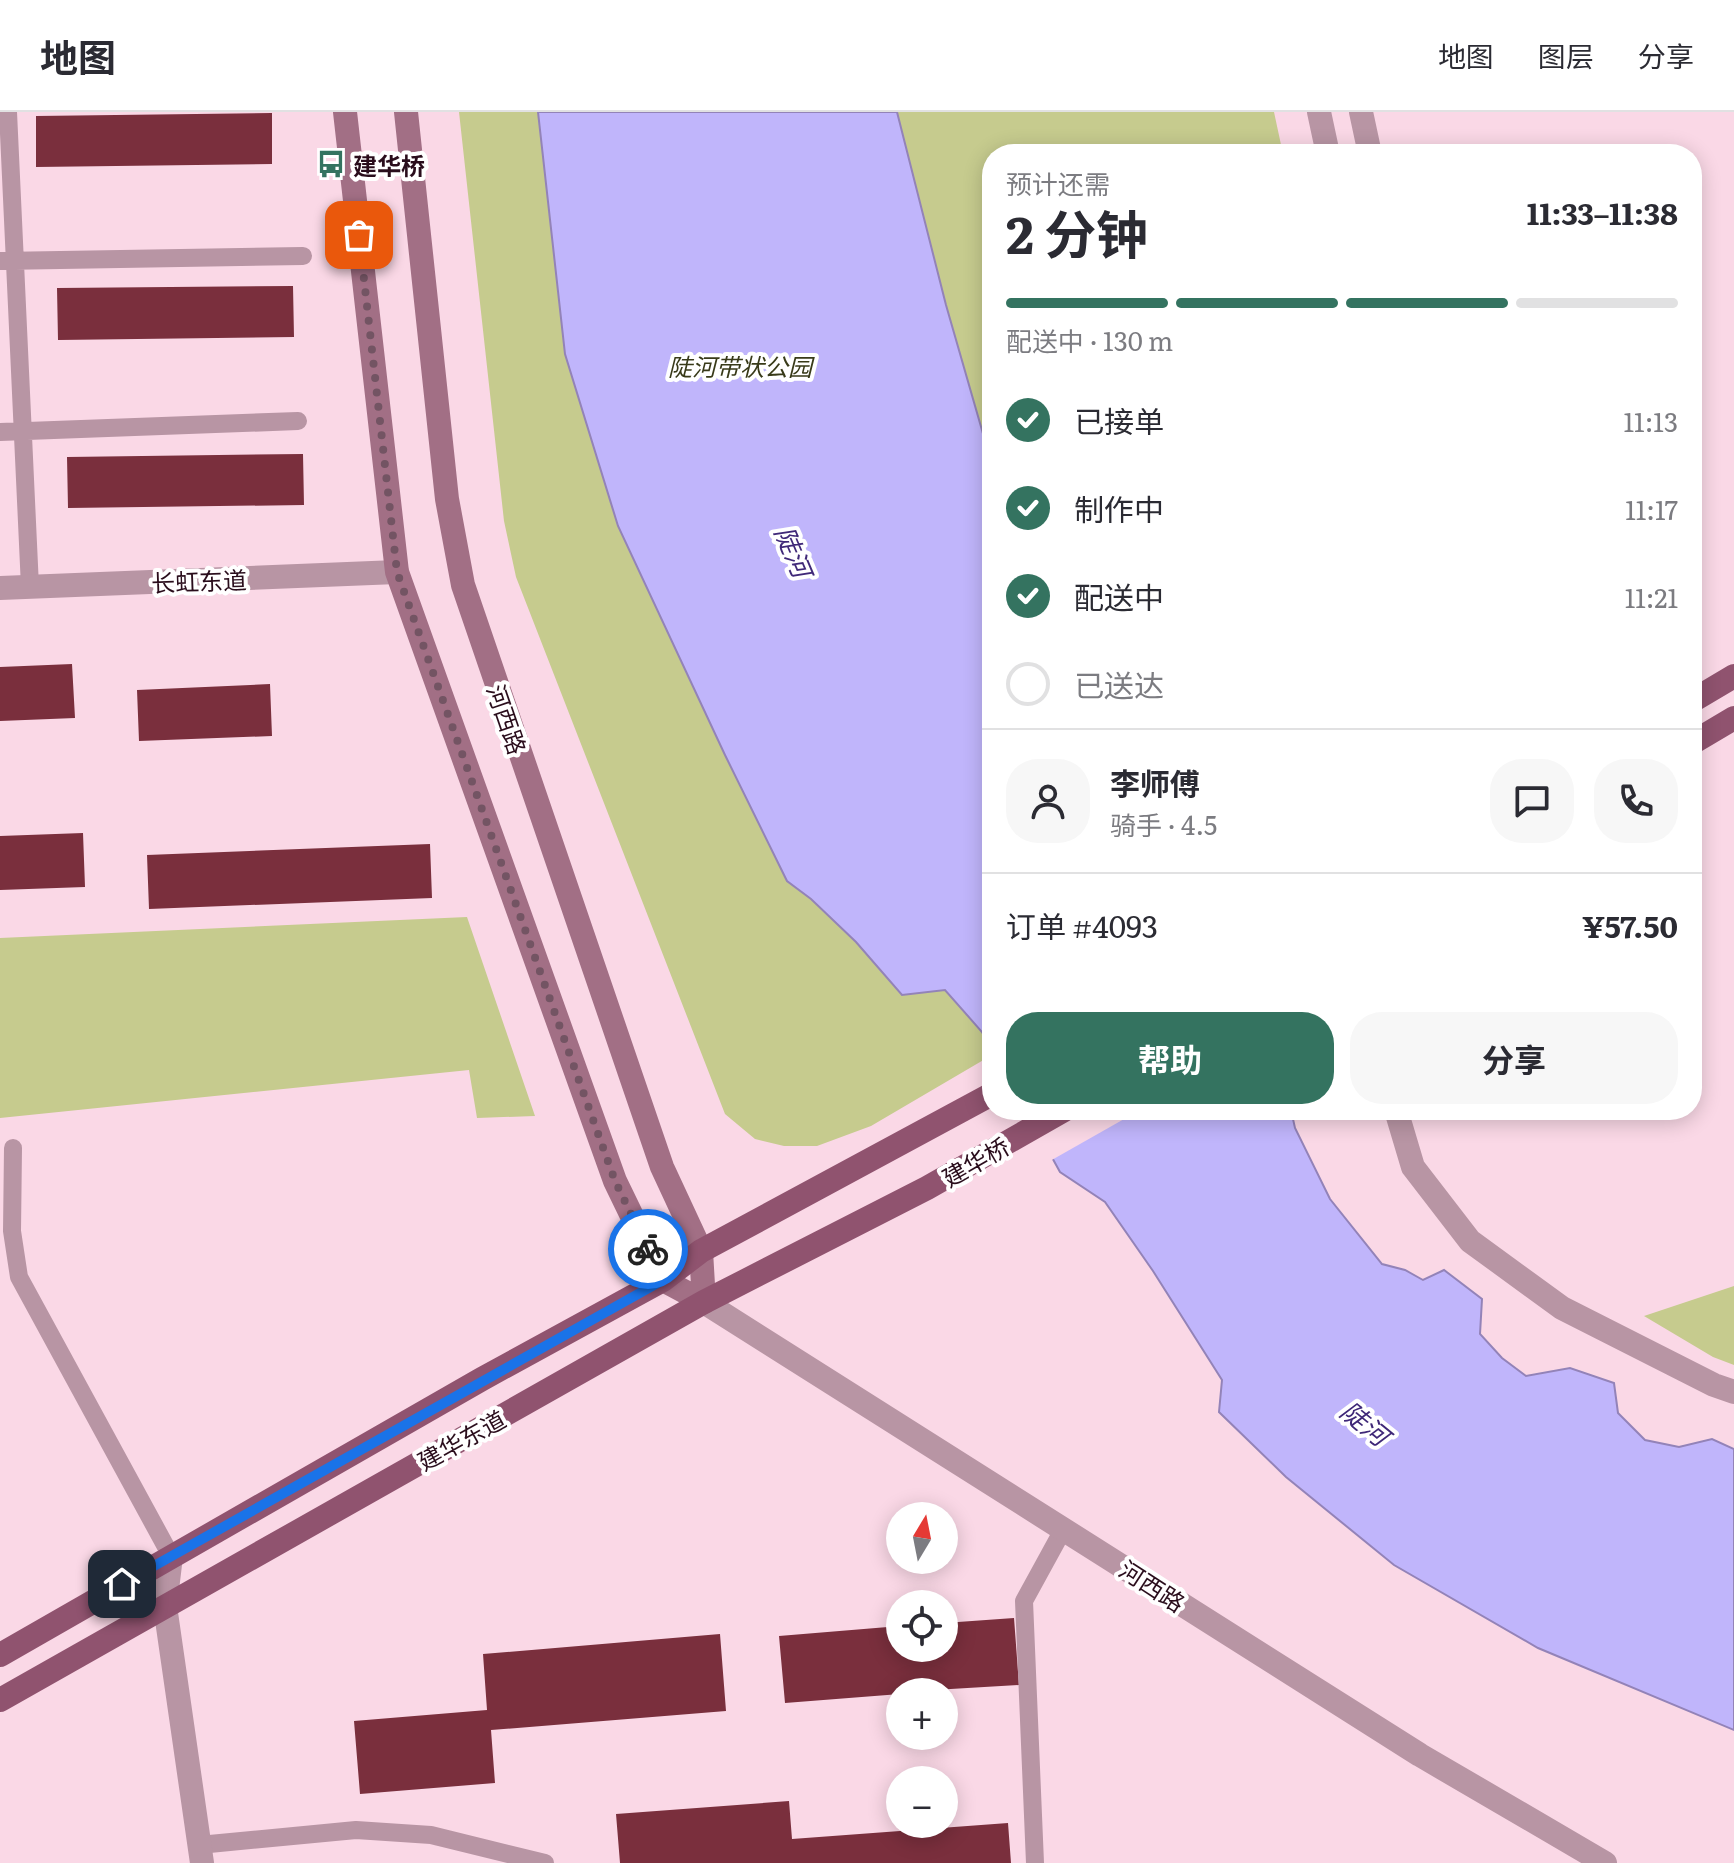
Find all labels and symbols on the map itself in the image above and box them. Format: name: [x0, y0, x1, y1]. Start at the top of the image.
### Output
place label: 建华桥: [353, 147, 425, 182]
bus stop icon: 建华桥: [316, 149, 346, 179]
pin: [325, 201, 393, 269]
park label: 陡河带状公园: [668, 348, 815, 383]
water label: 陡河: [767, 519, 825, 587]
street label: 长虹东道: [150, 561, 248, 599]
street label: 河西路: [480, 679, 536, 759]
street label: 建华桥: [935, 1128, 1015, 1194]
courier: [608, 1209, 688, 1289]
water label: 陡河: [1334, 1390, 1402, 1457]
street label: 建华东道: [411, 1400, 511, 1478]
north arrow: [886, 1502, 958, 1574]
pin: [88, 1550, 156, 1618]
street label: 河西路: [1113, 1551, 1193, 1619]

